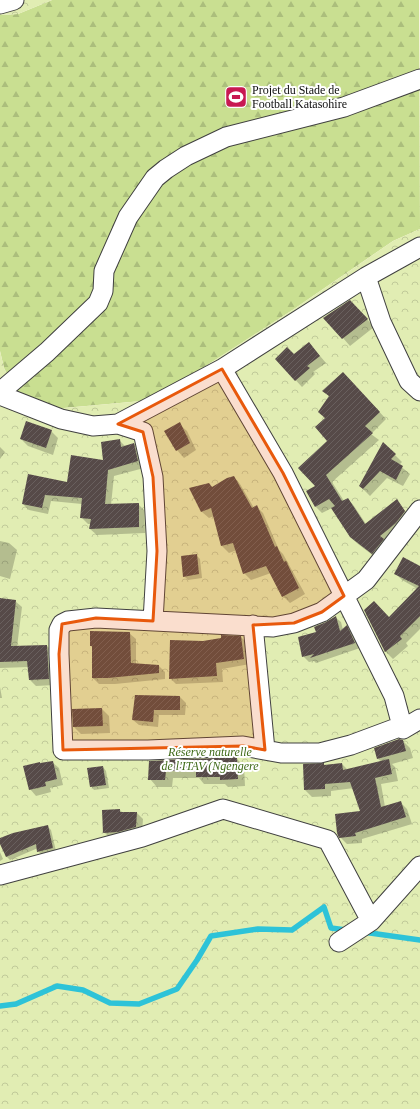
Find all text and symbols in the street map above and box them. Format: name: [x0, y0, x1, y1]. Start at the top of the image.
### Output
place label: Projet du Stade de Football Katasohire: [252, 83, 347, 111]
sports icon: Projet du Stade de Football Katasohire: [223, 84, 249, 110]
park label: Réserve naturelle de l'ITAV (Ngengere: [161, 745, 259, 773]

